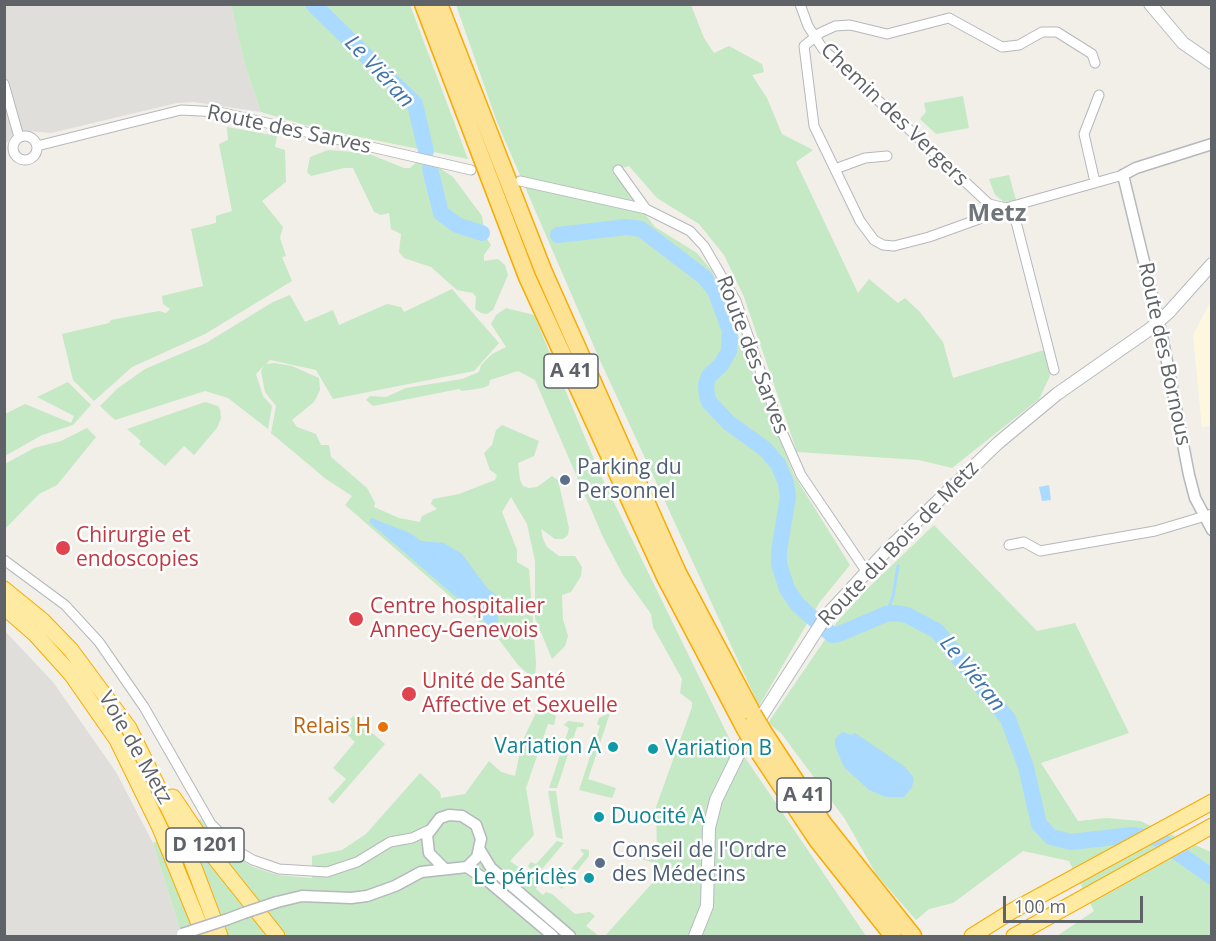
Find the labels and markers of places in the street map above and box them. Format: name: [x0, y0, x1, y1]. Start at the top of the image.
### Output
place label: Parking du Personnel: [577, 455, 682, 505]
marker: Parking du Personnel: [558, 473, 572, 487]
place label: Chirurgie et endoscopies: [76, 523, 199, 573]
marker: Chirurgie et endoscopies: [54, 539, 72, 557]
place label: Centre hospitalier Annecy-Genevois: [370, 594, 545, 644]
marker: Centre hospitalier Annecy-Genevois: [347, 610, 365, 628]
place label: Unité de Santé Affective et Sexuelle: [422, 669, 618, 719]
marker: Unité de Santé Affective et Sexuelle: [400, 685, 418, 703]
place label: Relais H: [293, 714, 371, 740]
marker: Relais H: [376, 720, 390, 734]
place label: Variation A: [494, 734, 601, 760]
place label: Variation B: [665, 736, 772, 762]
marker: Variation A: [606, 740, 620, 754]
marker: Variation B: [646, 742, 660, 756]
place label: Duocité A: [611, 804, 705, 830]
marker: Duocité A: [592, 810, 606, 824]
place label: Conseil de l'Ordre des Médecins: [612, 838, 787, 888]
marker: Conseil de l'Ordre des Médecins: [593, 856, 607, 870]
place label: Le périclès: [473, 865, 577, 891]
marker: Le périclès: [582, 871, 596, 885]

